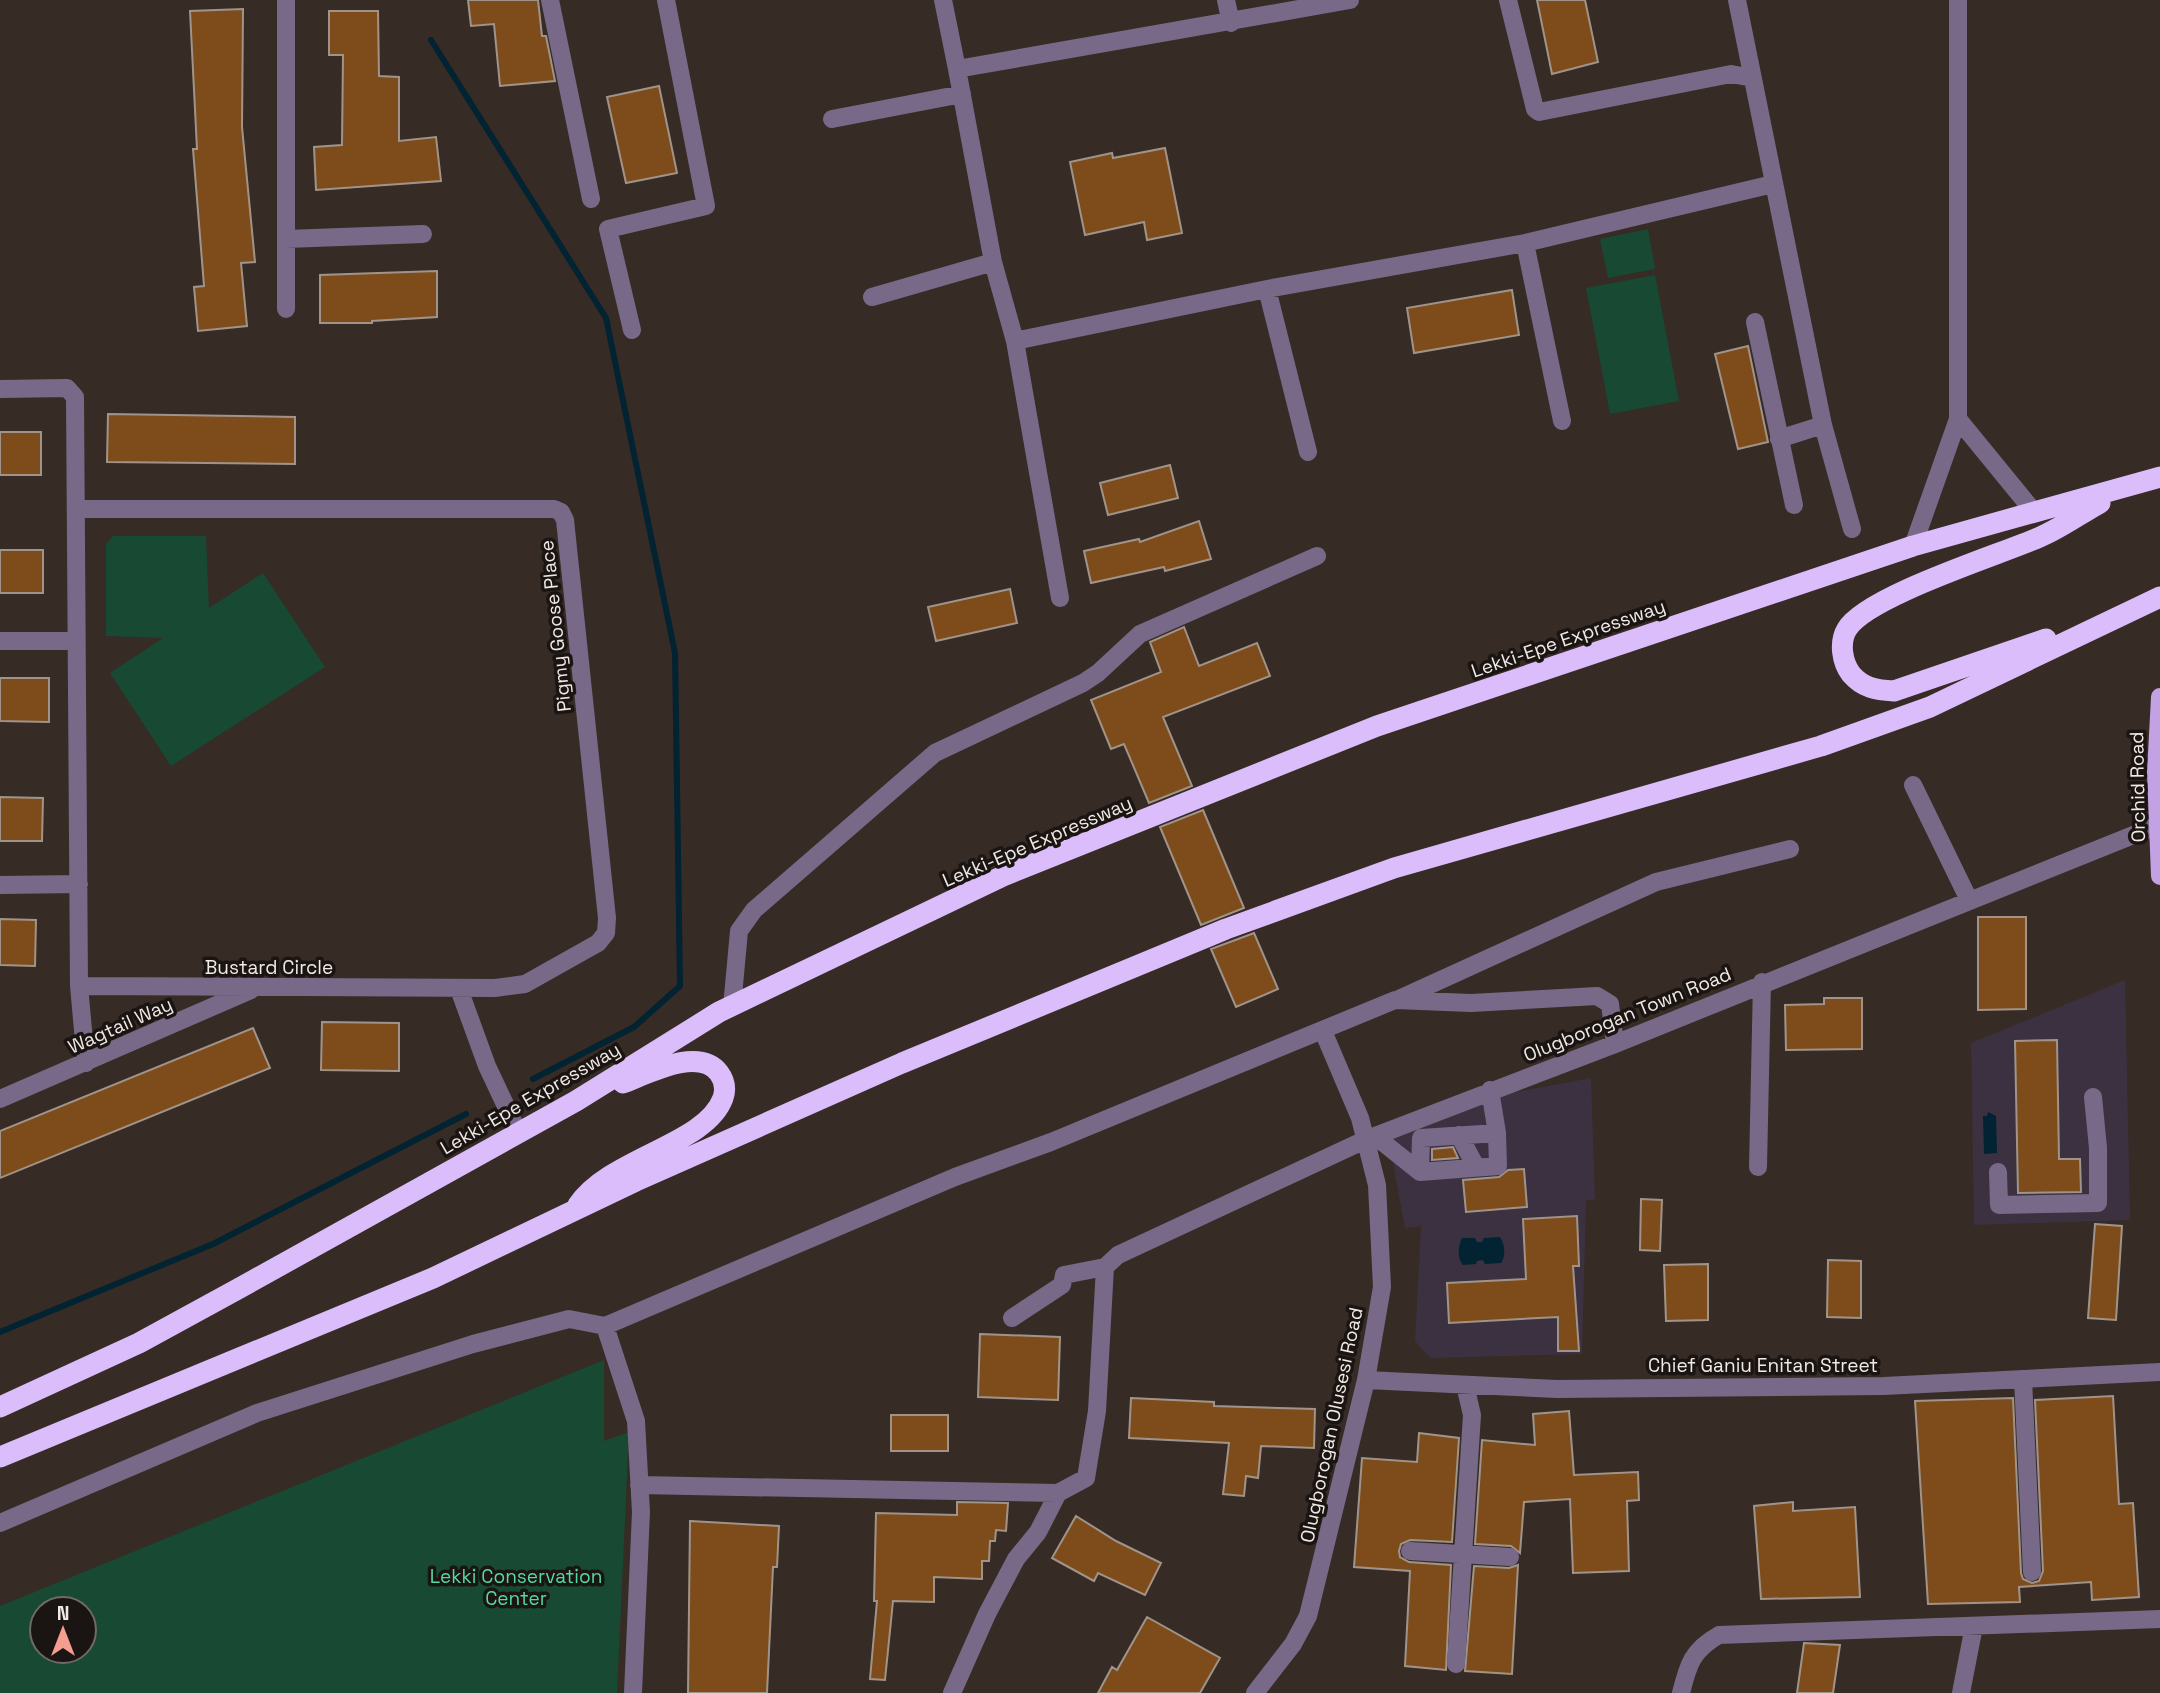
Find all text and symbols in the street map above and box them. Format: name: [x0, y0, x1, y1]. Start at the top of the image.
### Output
street label: Pigmy Goose Place: [534, 539, 577, 713]
street label: Lekki-Epe Expressway: [1468, 593, 1669, 683]
street label: Orchid Road: [2124, 731, 2151, 843]
street label: Lekki-Epe Expressway: [938, 790, 1136, 893]
street label: Bustard Circle: [205, 955, 333, 980]
street label: Olugborogan Town Road: [1520, 961, 1735, 1068]
street label: Wagtail Way: [64, 991, 176, 1060]
street label: Lekki-Epe Expressway: [436, 1037, 625, 1160]
street label: Olugborogan Olusesi Road: [1294, 1305, 1369, 1545]
street label: Chief Ganiu Enitan Street: [1648, 1353, 1878, 1378]
park label: Lekki Conservation Center: [430, 1564, 602, 1611]
north arrow: [28, 1595, 98, 1665]
text: N: [57, 1601, 69, 1626]

